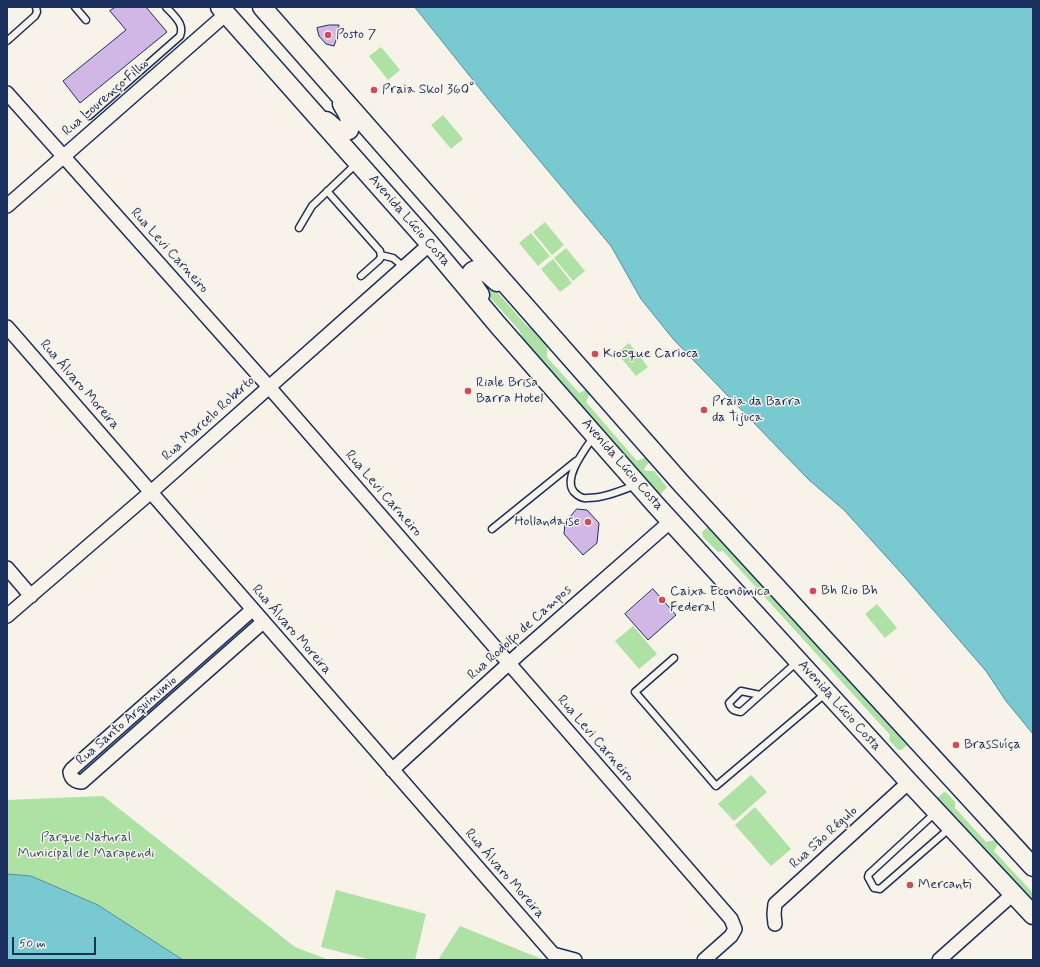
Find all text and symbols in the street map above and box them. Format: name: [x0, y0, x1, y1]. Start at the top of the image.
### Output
place label: Posto 7: [336, 27, 376, 43]
marker: Posto 7: [323, 30, 333, 40]
street label: Rua Lourenço Filho: [59, 56, 153, 140]
place label: Praia Skol 360°: [382, 82, 474, 98]
marker: Praia Skol 360°: [369, 85, 379, 95]
street label: Avenida Lúcio Costa: [364, 172, 454, 270]
street label: Rua Levi Carneiro: [126, 205, 212, 297]
street label: Rua Álvaro Moreira: [36, 337, 122, 433]
place label: Kiosque Carioca: [603, 346, 699, 362]
marker: Kiosque Carioca: [590, 349, 600, 359]
street label: Rua Marcelo Roberto: [159, 373, 259, 465]
place label: Riale Brisa Barra Hotel: [476, 375, 543, 408]
marker: Riale Brisa Barra Hotel: [463, 386, 473, 396]
place label: Praia da Barra da Tijuca: [712, 394, 801, 426]
marker: Praia da Barra da Tijuca: [699, 405, 709, 415]
street label: Avenida Lúcio Costa: [577, 416, 667, 514]
street label: Rua Levi Carneiro: [341, 447, 425, 541]
place label: Hollandaise: [514, 514, 580, 530]
marker: Hollandaise: [583, 517, 593, 527]
street label: Rua Álvaro Moreira: [248, 582, 334, 678]
street label: Rua Rodolfo de Campos: [465, 582, 575, 684]
place label: Bh Rio Bh: [821, 583, 878, 599]
place label: Caixa Econômica Federal: [670, 584, 770, 616]
marker: Bh Rio Bh: [808, 586, 818, 596]
marker: Caixa Econômica Federal: [657, 595, 667, 605]
street label: Avenida Lúcio Costa: [794, 657, 884, 755]
street label: Rua Santo Arquinimio: [73, 673, 181, 769]
street label: Rua Levi Carneiro: [553, 692, 637, 786]
place label: BrasSuíça: [964, 737, 1021, 753]
marker: BrasSuíça: [951, 740, 961, 750]
street label: Rua São Régulo: [787, 803, 861, 873]
street label: Rua Álvaro Moreira: [461, 826, 547, 922]
park label: Parque Natural Municipal de Marapendi: [18, 830, 154, 862]
place label: Mercanti: [918, 877, 971, 893]
marker: Mercanti: [905, 880, 915, 890]
scale bar: [14, 929, 98, 955]
text: 50 m: [19, 936, 46, 952]

